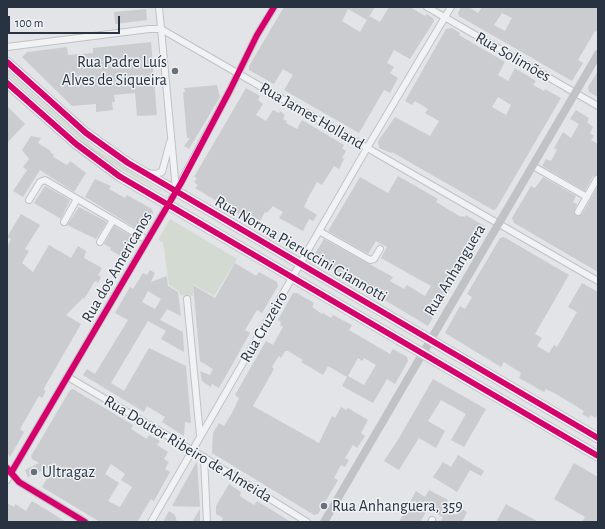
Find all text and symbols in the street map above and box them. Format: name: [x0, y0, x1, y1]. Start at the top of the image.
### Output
scale bar: [10, 8, 122, 34]
text: 100 m: [15, 17, 43, 29]
street label: Rua Solimões: [472, 28, 554, 86]
place label: Rua Padre Luís Alves de Siqueira: [62, 52, 167, 90]
marker: Rua Padre Luís Alves de Siqueira: [170, 66, 180, 76]
street label: Rua James Holland: [256, 78, 368, 154]
street label: Rua Norma Pieruccini Giannotti: [211, 192, 391, 306]
street label: Rua dos Americanos: [77, 208, 157, 326]
street label: Rua Anhanguera: [420, 221, 490, 319]
street label: Rua Cruzeiro: [236, 288, 292, 366]
street label: Rua Doutor Ribeiro de Almeida: [101, 391, 275, 507]
place label: Ultragaz: [42, 462, 95, 482]
marker: Ultragaz: [29, 467, 39, 477]
place label: Rua Anhanguera, 359: [332, 496, 463, 516]
marker: Rua Anhanguera, 359: [319, 501, 329, 511]

